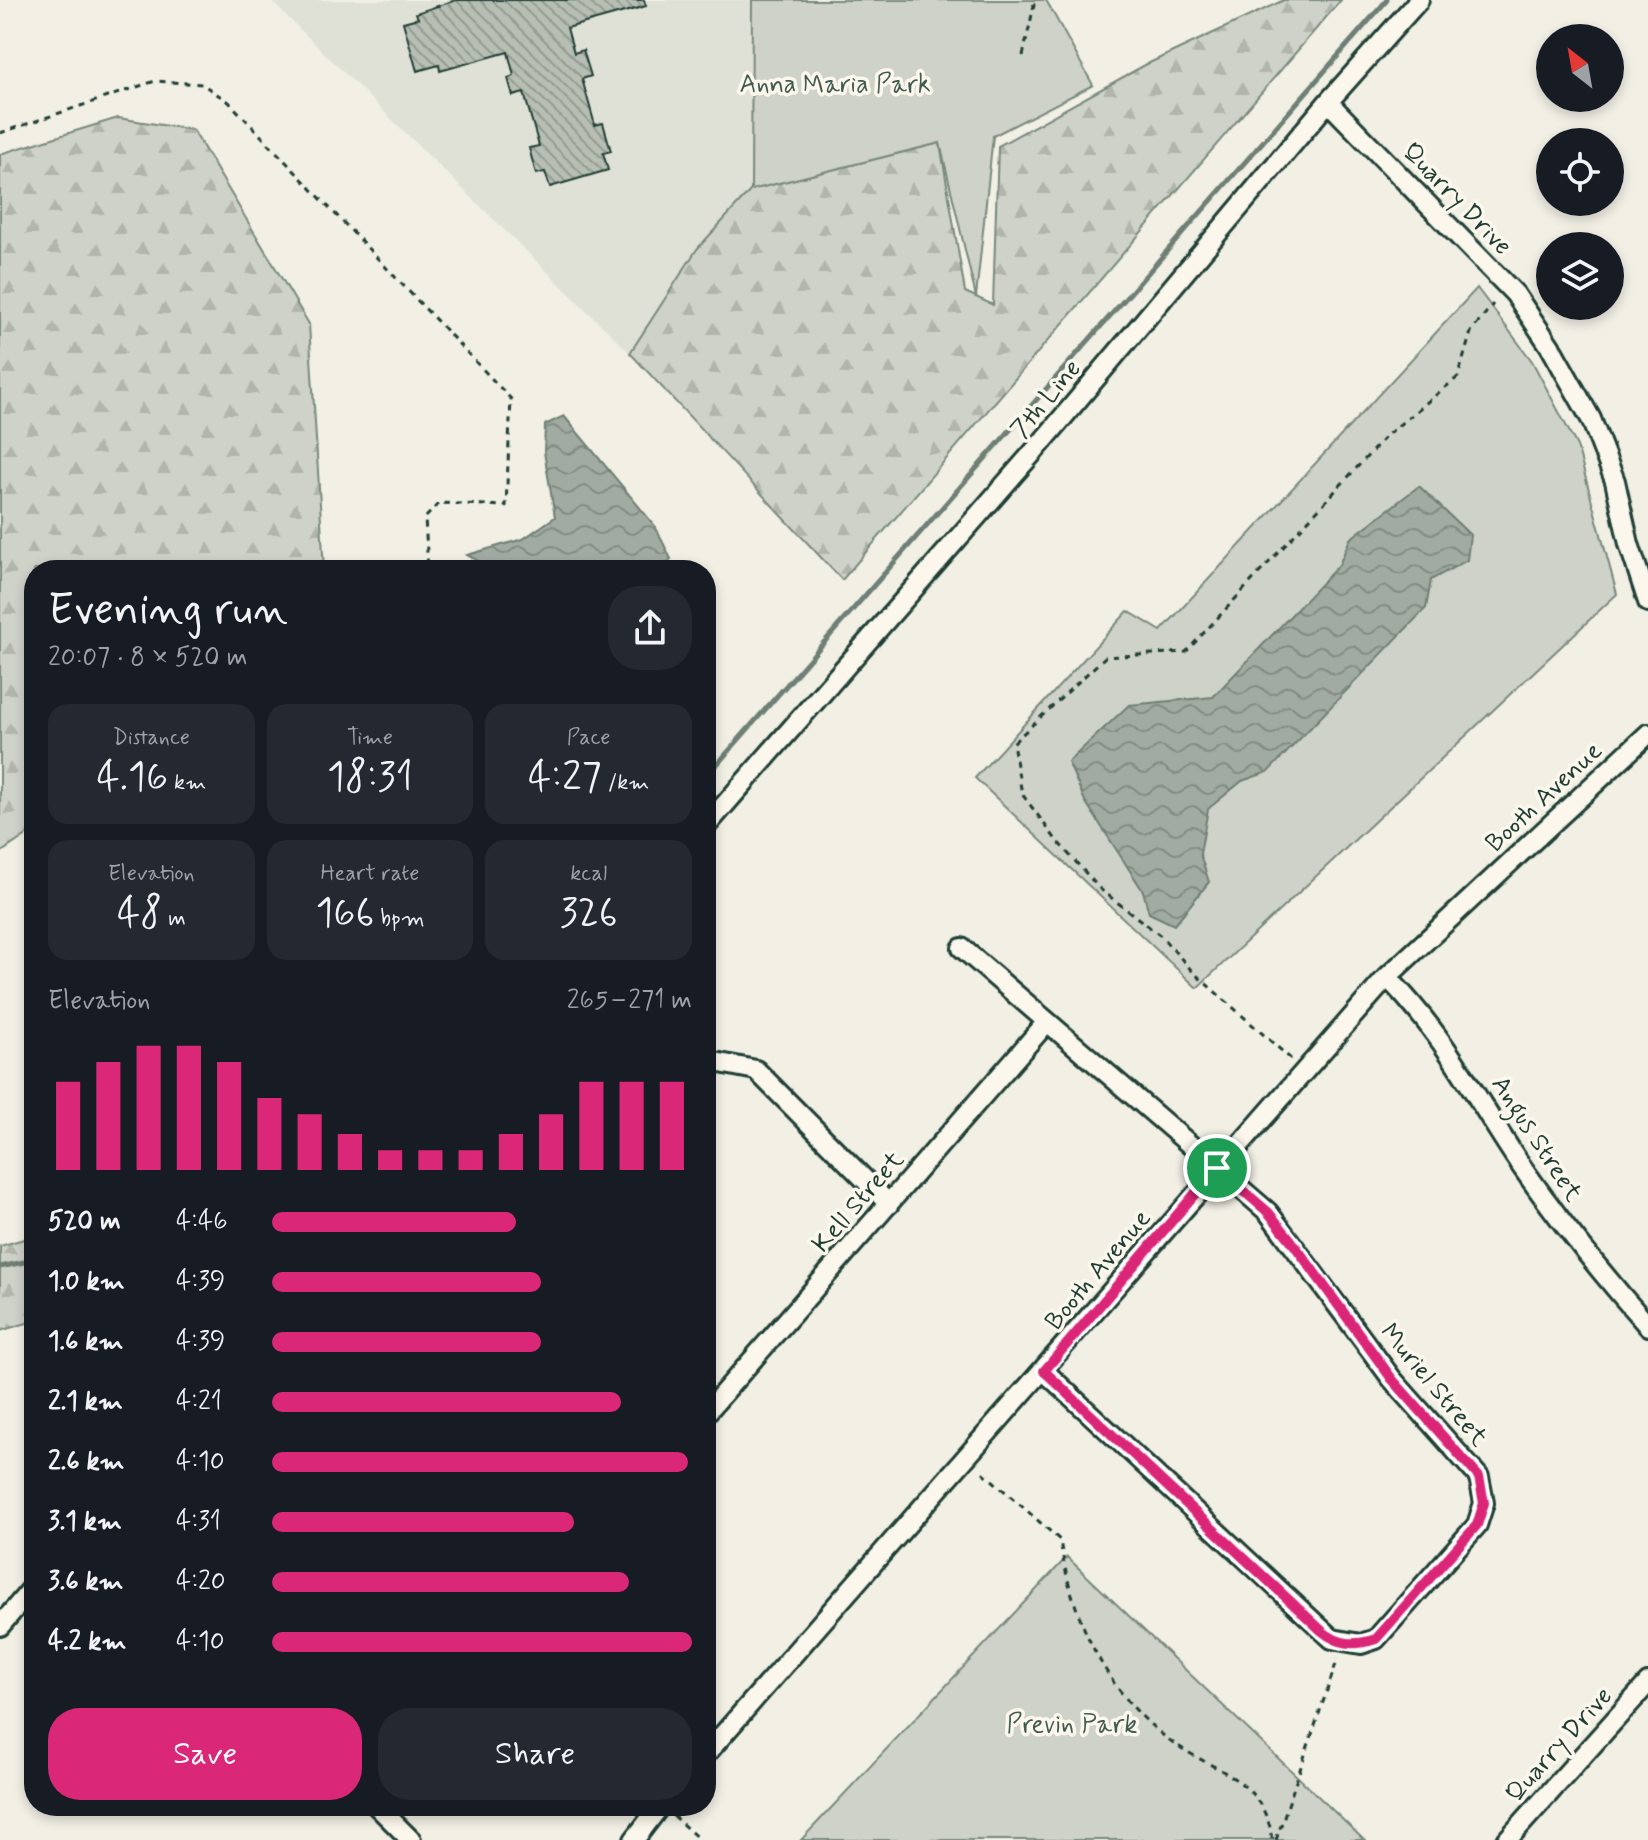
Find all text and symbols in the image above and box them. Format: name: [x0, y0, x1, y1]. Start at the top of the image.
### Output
north arrow: [1536, 24, 1624, 112]
map controls: [1536, 24, 1624, 320]
park label: Anna Maria Park: [739, 68, 931, 102]
button: locate: [1536, 128, 1624, 216]
street label: Quarry Drive: [1394, 136, 1519, 263]
button: layers: [1536, 232, 1624, 320]
street label: 7th Line: [1004, 353, 1089, 446]
text: Evening run: [48, 582, 288, 640]
button: share: [608, 586, 692, 670]
text: 20:07 · 8 × 520 m: [48, 641, 247, 675]
text: Distance: [113, 724, 190, 752]
text: Time: [347, 724, 393, 752]
text: Pace: [567, 724, 611, 752]
street label: Booth Avenue: [1479, 734, 1610, 860]
text: 4.16: [97, 752, 168, 804]
text: 18:31: [327, 752, 413, 804]
text: 4:27: [528, 752, 602, 804]
text: km: [168, 769, 206, 797]
text: /km: [602, 769, 649, 797]
text: Elevation: [108, 860, 195, 888]
text: Heart rate: [321, 860, 419, 888]
text: kcal: [570, 860, 607, 888]
text: 48: [117, 888, 162, 940]
text: 166: [315, 888, 374, 940]
text: 326: [560, 888, 618, 940]
text: m: [162, 905, 186, 933]
text: bpm: [374, 905, 425, 933]
text: Elevation: [48, 984, 150, 1018]
text: 265–271 m: [567, 984, 692, 1018]
street label: Angus Street: [1480, 1070, 1590, 1210]
pin: [1183, 1134, 1251, 1202]
street label: Kell Street: [805, 1144, 912, 1260]
icon: arrive: [1195, 1146, 1239, 1190]
street label: Booth Avenue: [1038, 1203, 1159, 1338]
text: 520 m: [48, 1205, 121, 1239]
text: 4:46: [176, 1205, 228, 1239]
text: 1.0 km: [48, 1265, 125, 1299]
text: 4:39: [176, 1265, 225, 1299]
street label: Muriel Street: [1372, 1317, 1495, 1454]
text: 1.6 km: [48, 1325, 123, 1359]
text: 4:39: [176, 1325, 225, 1359]
text: 2.1 km: [48, 1385, 123, 1419]
text: 4:21: [176, 1385, 222, 1419]
text: 2.6 km: [48, 1445, 124, 1479]
text: 4:10: [176, 1445, 225, 1479]
text: 3.1 km: [48, 1505, 122, 1539]
text: 4:31: [176, 1505, 221, 1539]
text: 3.6 km: [48, 1565, 123, 1599]
text: 4:20: [176, 1565, 226, 1599]
text: 4.2 km: [48, 1625, 126, 1659]
text: 4:10: [176, 1625, 225, 1659]
street label: Quarry Drive: [1499, 1680, 1620, 1810]
button: Save: [48, 1708, 362, 1800]
button: Share: [378, 1708, 692, 1800]
park label: Previn Park: [1007, 1708, 1137, 1742]

